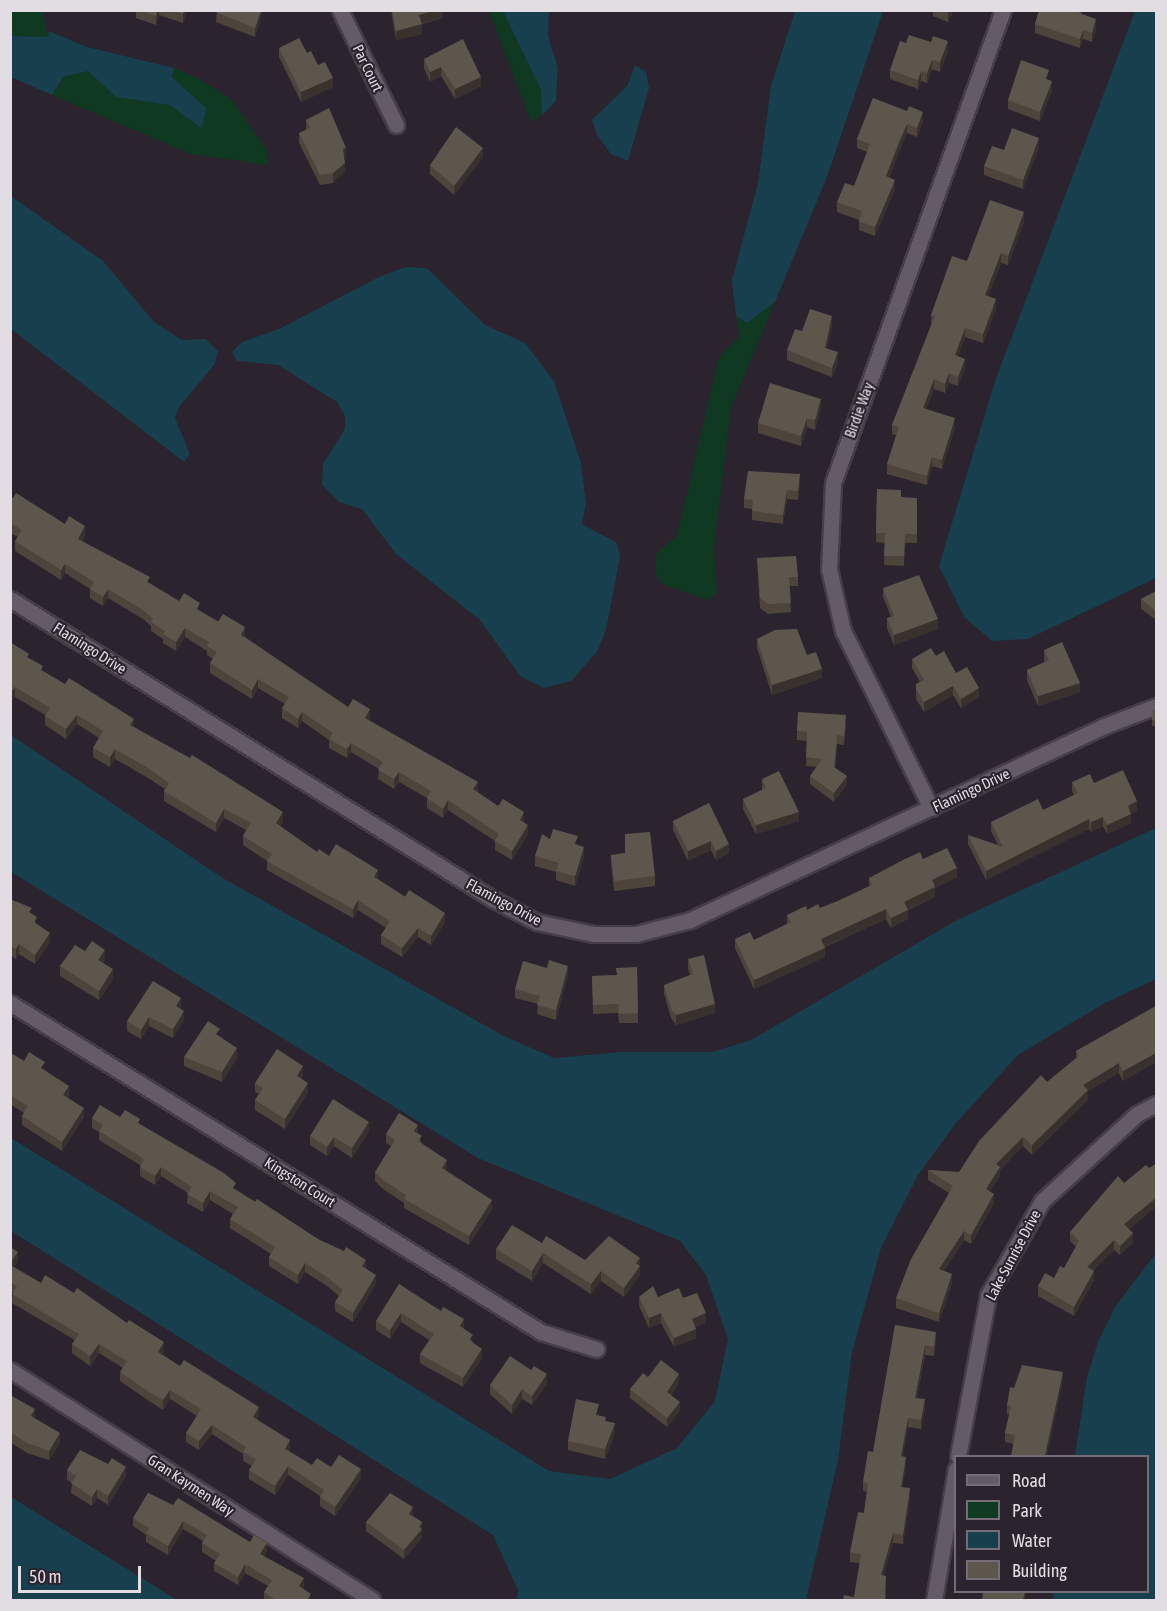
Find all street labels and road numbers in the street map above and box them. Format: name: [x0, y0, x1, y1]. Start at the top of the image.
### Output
street label: Par Court: [349, 42, 387, 94]
street label: Birdie Way: [841, 380, 877, 440]
street label: Flamingo Drive: [50, 618, 130, 678]
street label: Flamingo Drive: [930, 764, 1012, 816]
street label: Flamingo Drive: [463, 875, 545, 929]
street label: Kingston Court: [261, 1153, 339, 1211]
street label: Lake Sunrise Drive: [982, 1207, 1044, 1303]
street label: Gran Kaymen Way: [145, 1450, 237, 1520]

